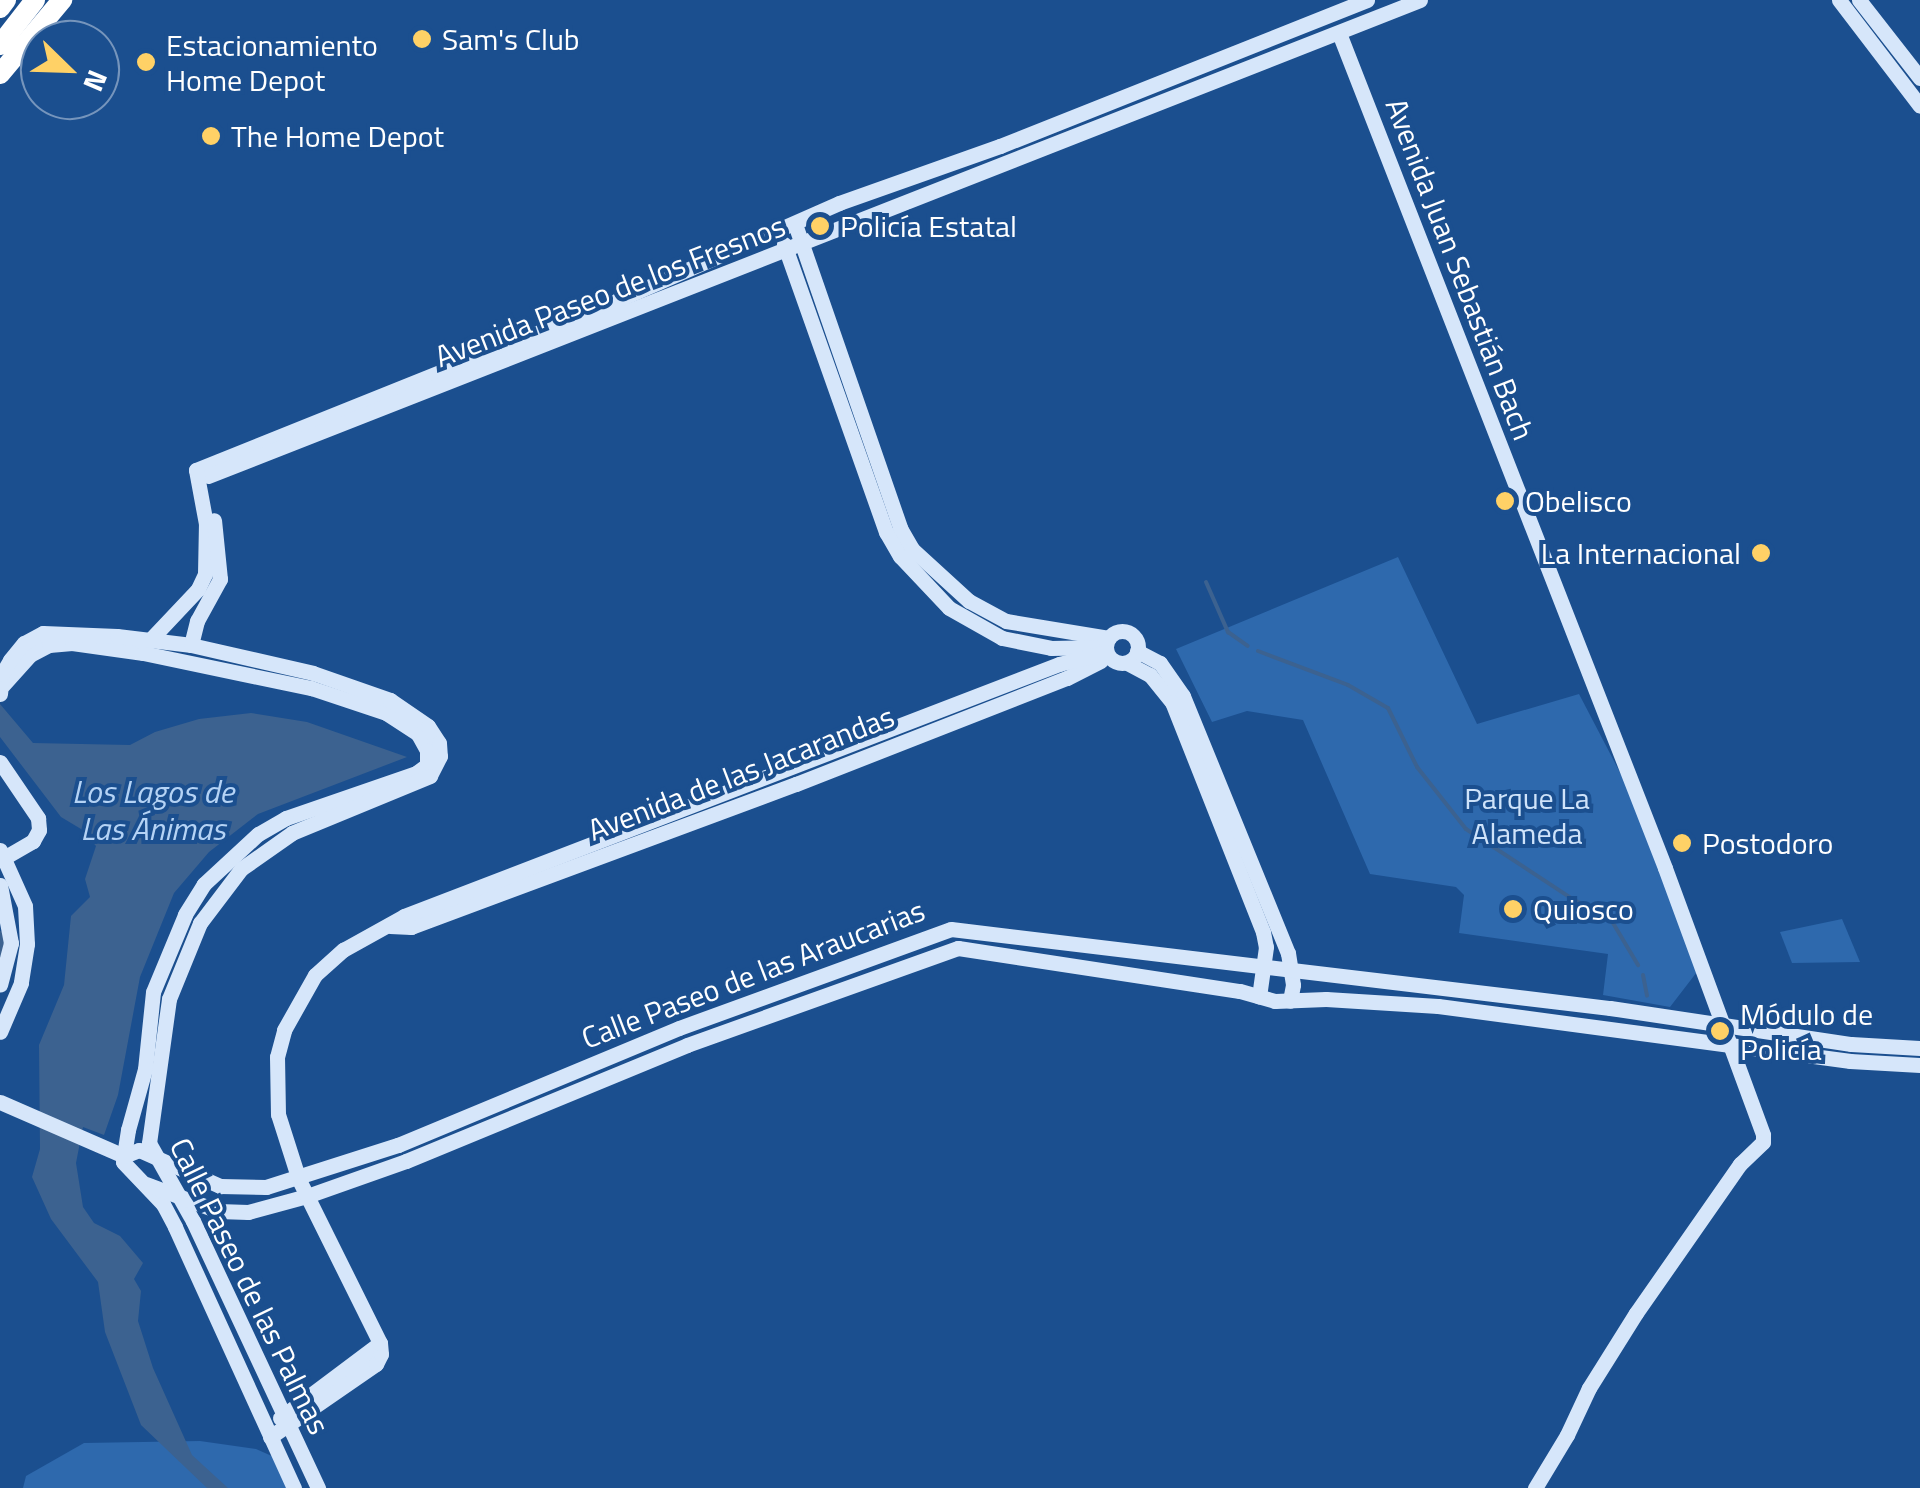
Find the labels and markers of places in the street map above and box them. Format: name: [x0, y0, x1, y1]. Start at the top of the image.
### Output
place label: Sam's Club: [442, 21, 580, 57]
place label: Estacionamiento Home Depot: [166, 27, 378, 98]
marker: Sam's Club: [411, 28, 433, 50]
marker: Estacionamiento Home Depot: [135, 51, 157, 73]
place label: The Home Depot: [231, 118, 444, 154]
marker: The Home Depot: [200, 125, 222, 147]
place label: Policía Estatal: [840, 208, 1017, 244]
marker: Policía Estatal: [809, 215, 831, 237]
place label: Obelisco: [1525, 483, 1632, 519]
marker: Obelisco: [1494, 490, 1516, 512]
place label: La Internacional: [1541, 535, 1741, 571]
marker: La Internacional: [1750, 542, 1772, 564]
place label: Postodoro: [1702, 825, 1833, 861]
marker: Postodoro: [1671, 832, 1693, 854]
place label: Quiosco: [1533, 891, 1634, 927]
marker: Quiosco: [1502, 898, 1524, 920]
place label: Módulo de Policía: [1740, 996, 1873, 1066]
marker: Módulo de Policía: [1709, 1020, 1731, 1042]

